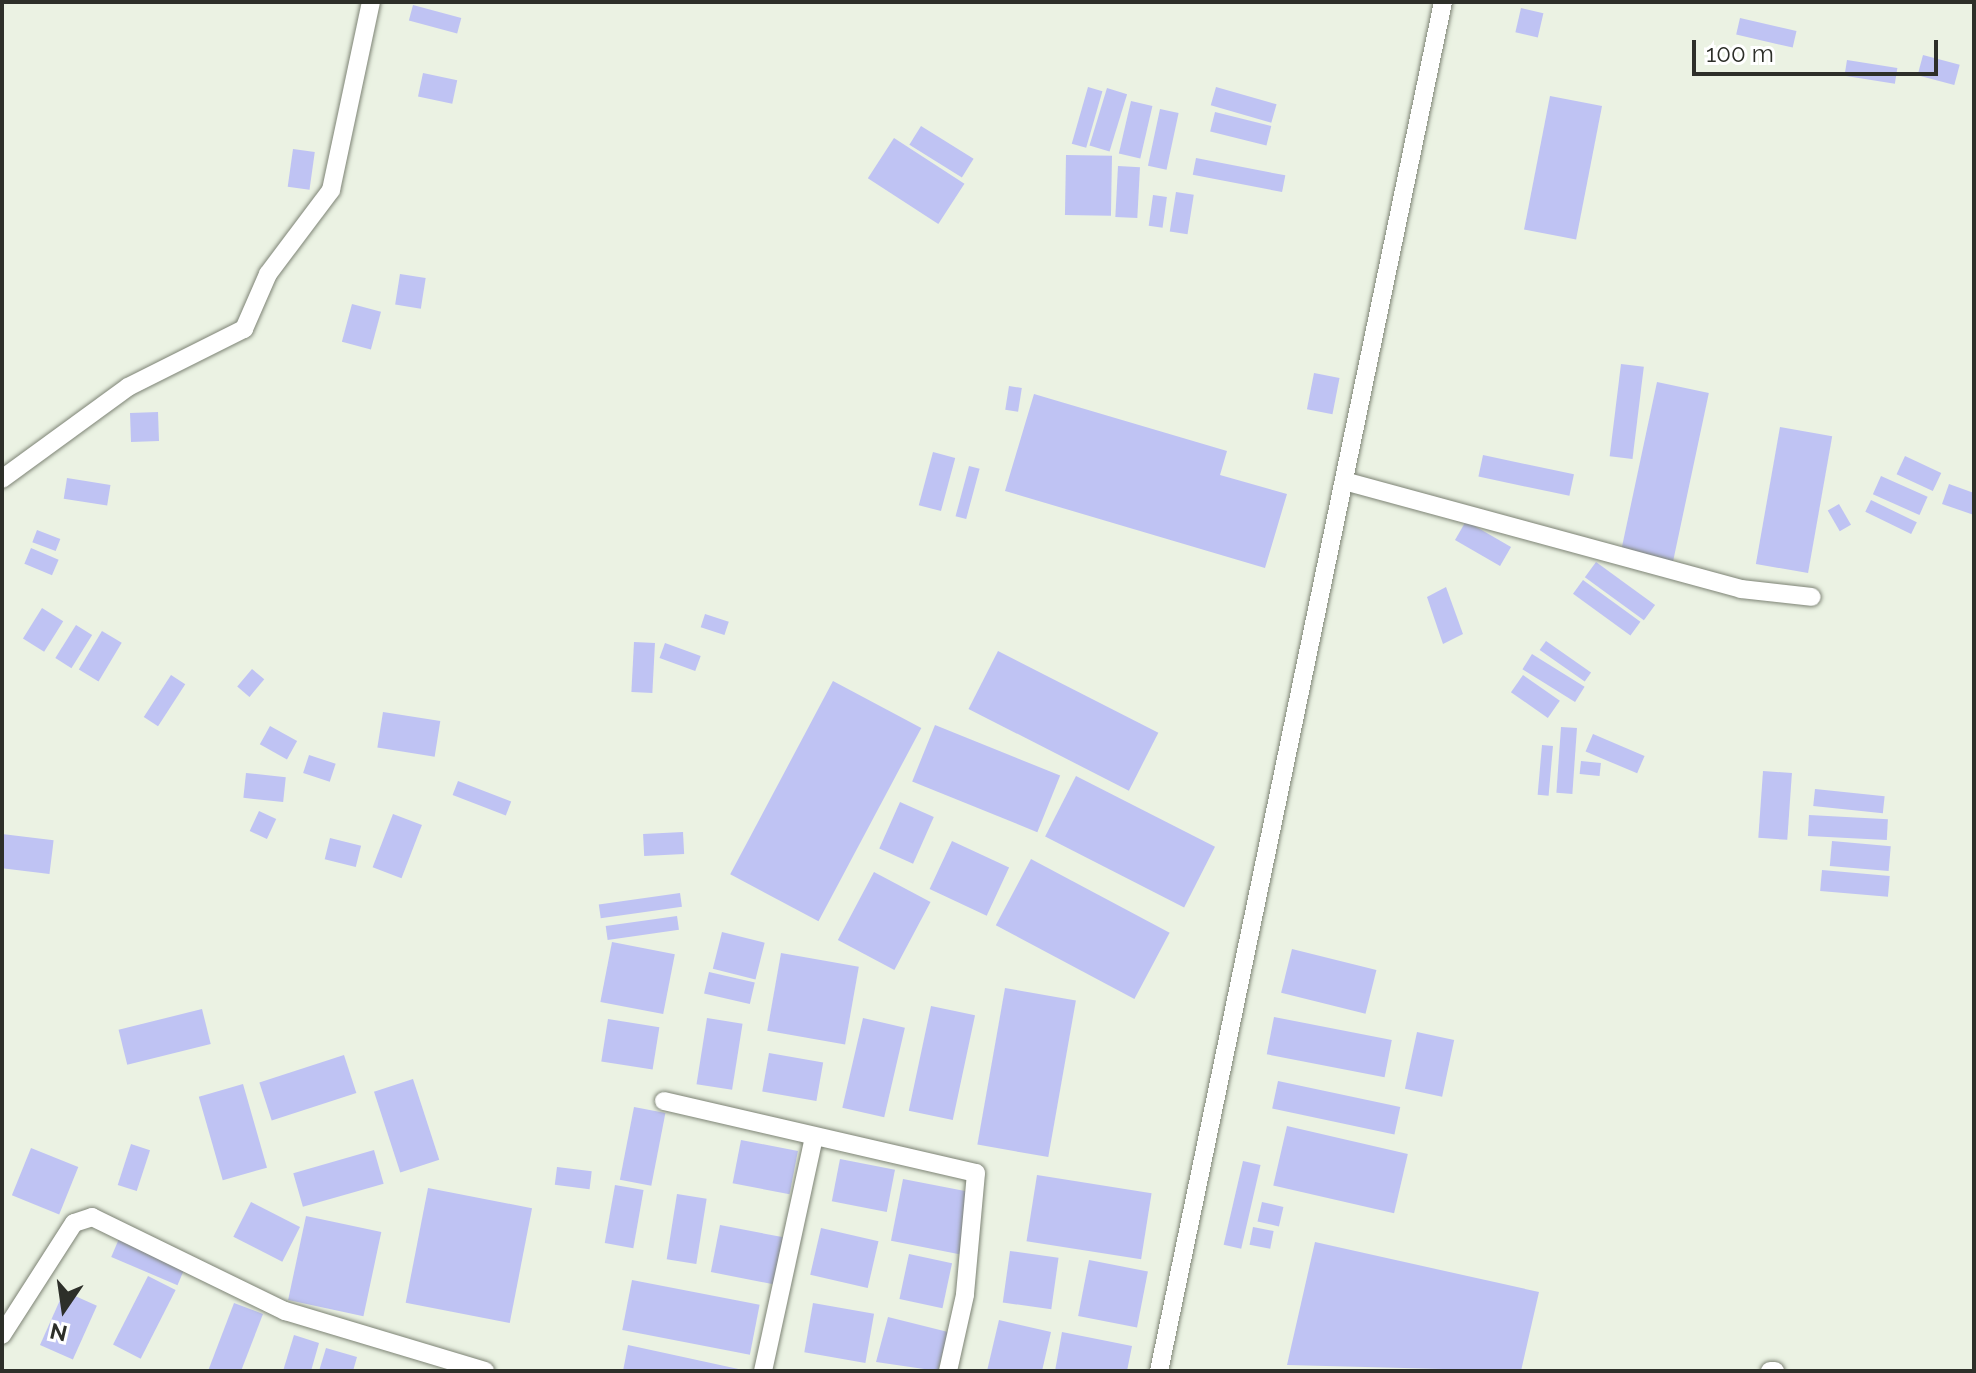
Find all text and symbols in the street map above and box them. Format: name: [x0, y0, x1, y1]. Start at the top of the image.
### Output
scale bar: [1696, 24, 1942, 74]
text: 100 m: [1706, 39, 1774, 68]
north arrow: [24, 1269, 104, 1349]
text: N: [48, 1318, 70, 1347]

